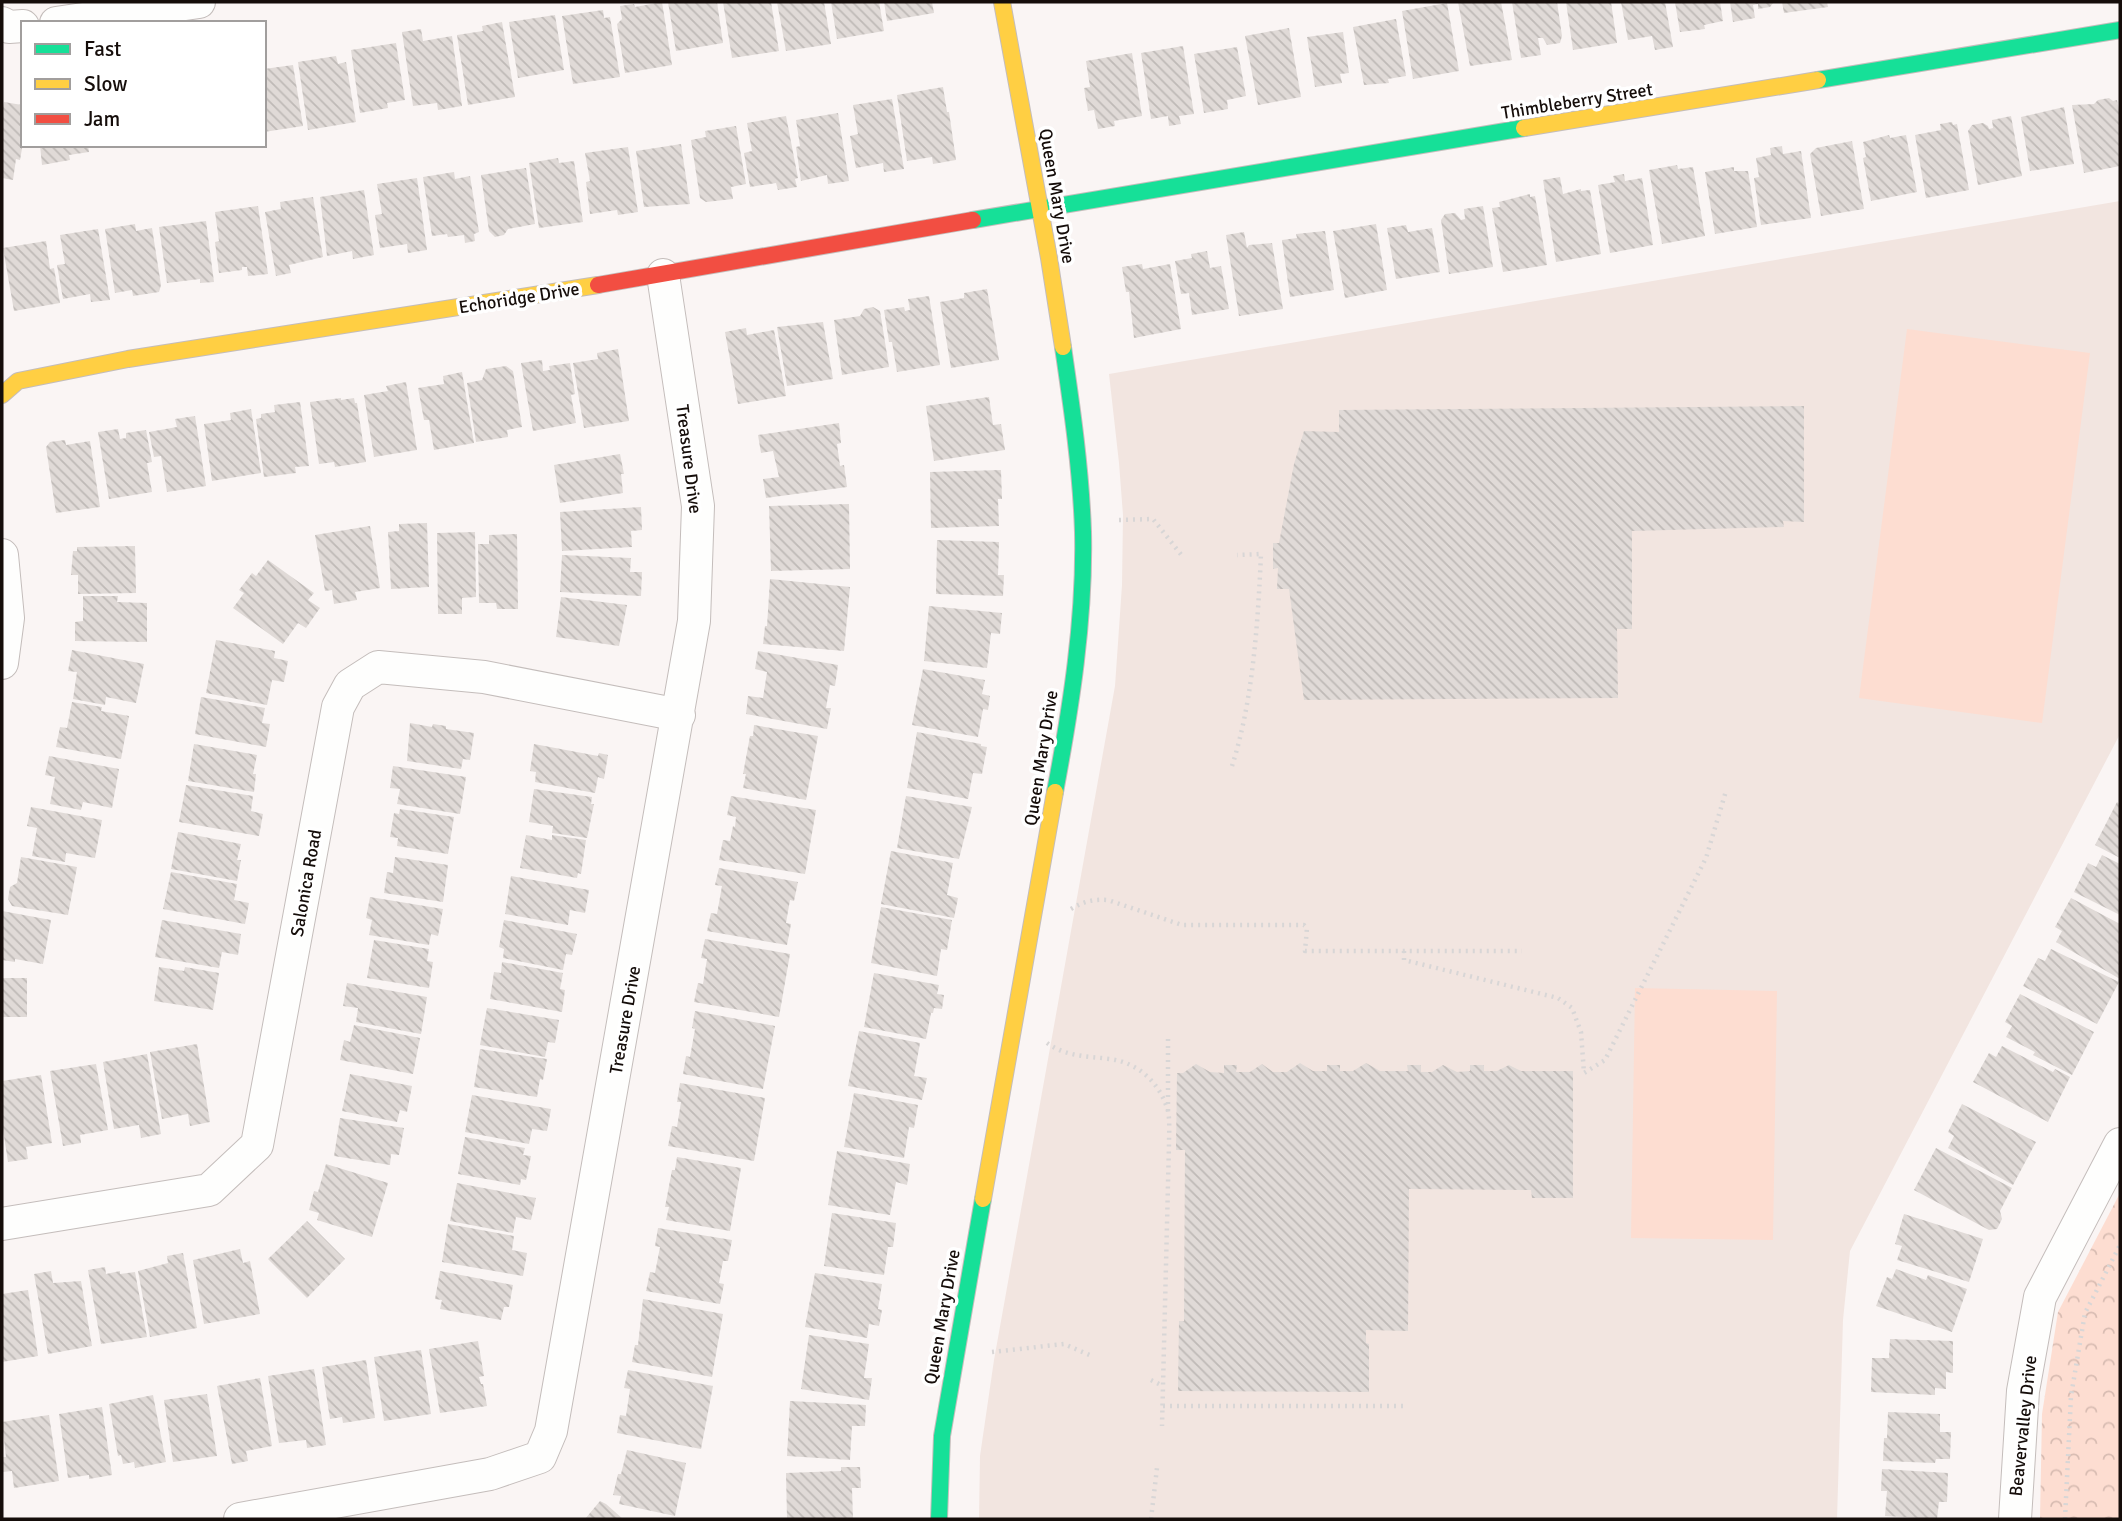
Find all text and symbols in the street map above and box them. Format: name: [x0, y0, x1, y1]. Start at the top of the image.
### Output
legend: [21, 21, 266, 147]
text: Fast: [84, 36, 121, 62]
text: Slow: [84, 71, 128, 97]
street label: Thimbleberry Street: [1500, 78, 1654, 124]
text: Jam: [84, 106, 120, 132]
street label: Queen Mary Drive: [1034, 127, 1080, 265]
street label: Echoridge Drive: [457, 278, 581, 318]
street label: Treasure Drive: [671, 403, 707, 515]
street label: Queen Mary Drive: [1019, 689, 1063, 827]
street label: Salonica Road: [286, 828, 326, 938]
street label: Treasure Drive: [605, 964, 645, 1076]
street label: Queen Mary Drive: [919, 1248, 965, 1386]
street label: Beavervalley Drive: [2005, 1354, 2041, 1498]

